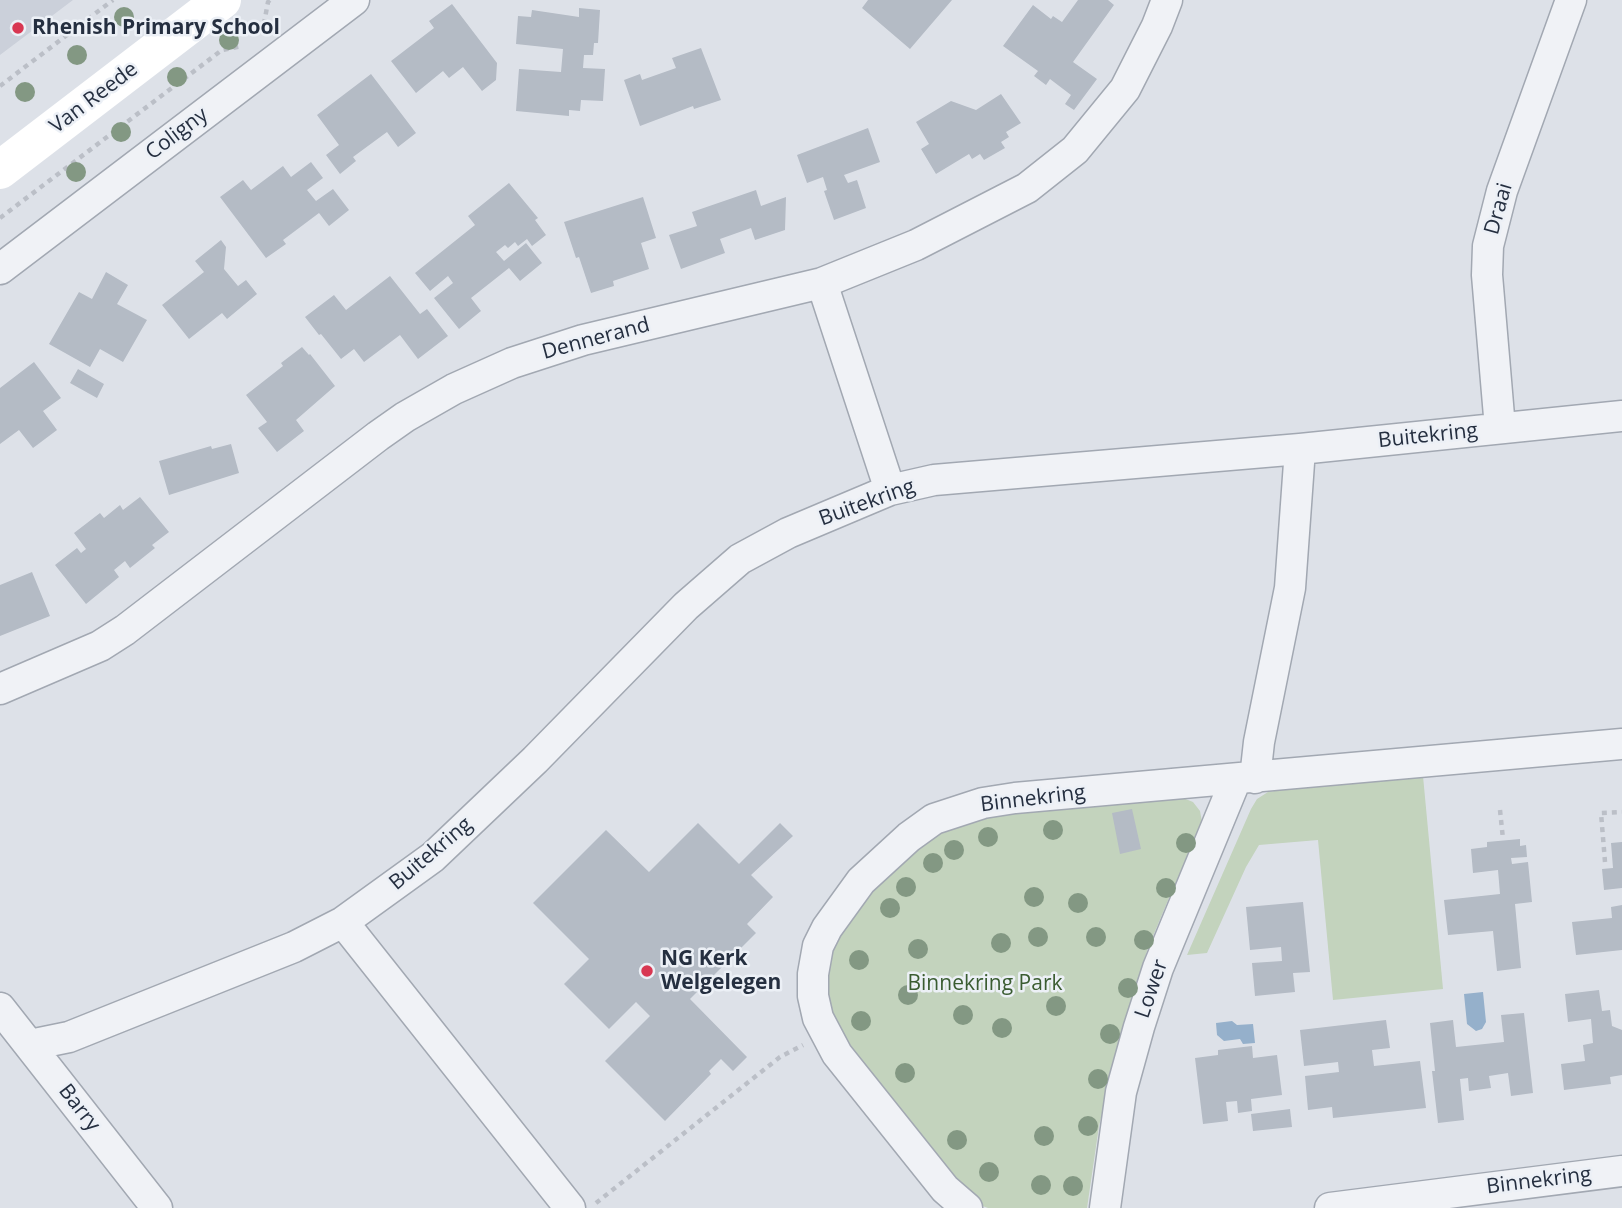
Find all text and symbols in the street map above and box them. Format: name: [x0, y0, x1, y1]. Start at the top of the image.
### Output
place label: Rhenish Primary School: [32, 15, 280, 41]
marker: Rhenish Primary School: [10, 20, 26, 36]
street label: Van Reede: [45, 57, 143, 139]
street label: Coligny: [141, 102, 213, 166]
street label: Draai: [1480, 180, 1518, 238]
street label: Dennerand: [539, 313, 653, 365]
street label: Buitekring: [1377, 418, 1479, 454]
street label: Buitekring: [816, 474, 918, 532]
street label: Binnekring: [979, 780, 1087, 818]
street label: Buitekring: [385, 812, 477, 896]
place label: NG Kerk Welgelegen: [661, 946, 781, 996]
street label: Lower: [1130, 956, 1174, 1022]
marker: NG Kerk Welgelegen: [639, 963, 655, 979]
park label: Binnekring Park: [908, 971, 1062, 997]
street label: Barry: [53, 1079, 105, 1137]
street label: Binnekring: [1485, 1162, 1593, 1200]

